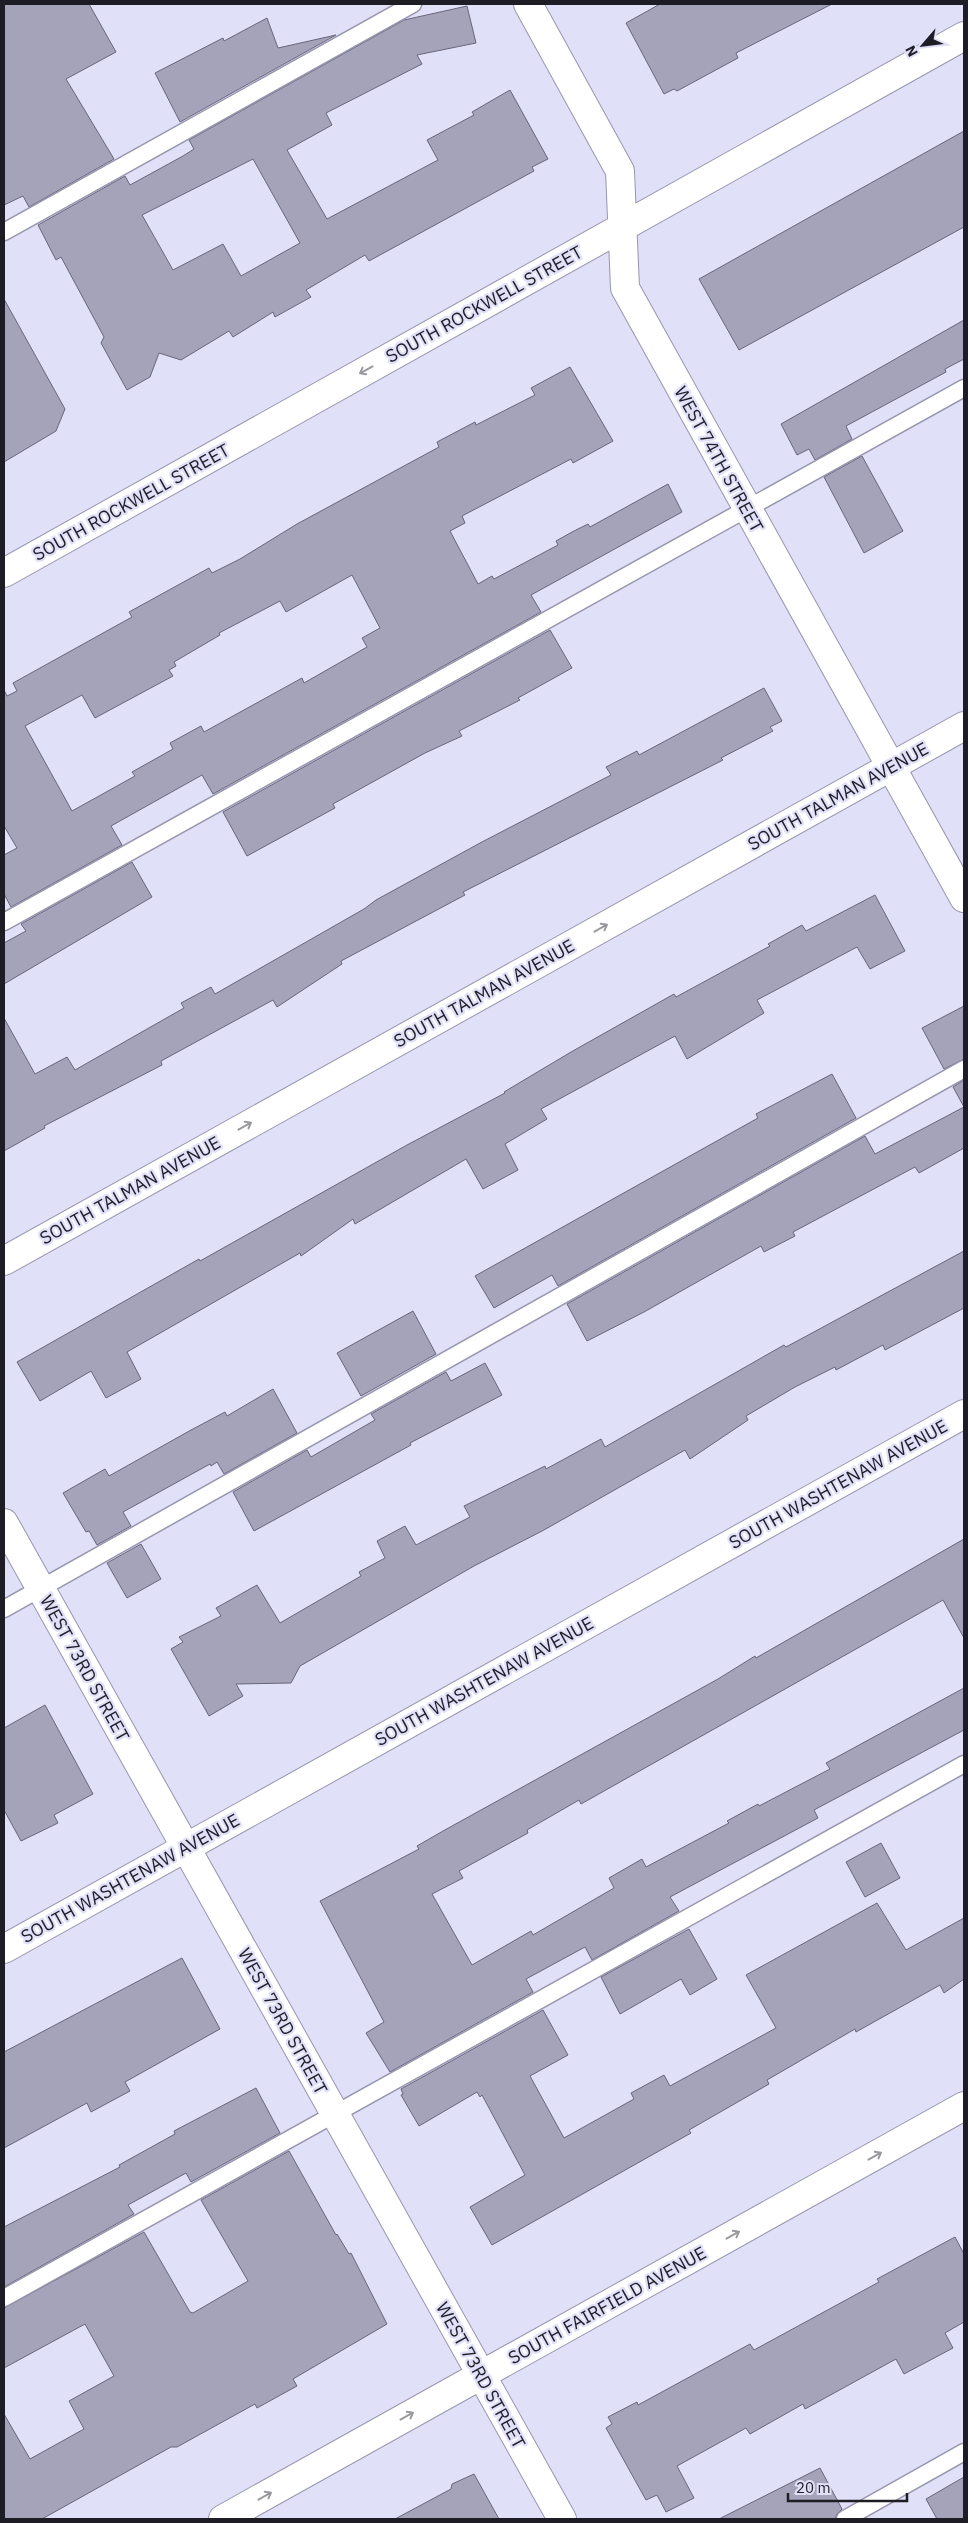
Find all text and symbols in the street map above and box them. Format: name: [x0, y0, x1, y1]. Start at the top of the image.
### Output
north arrow: [898, 20, 948, 70]
text: N: [901, 42, 922, 60]
street label: SOUTH ROCKWELL STREET: [382, 240, 586, 368]
one-way arrow: [360, 366, 374, 376]
street label: WEST 74TH STREET: [669, 382, 769, 536]
street label: SOUTH ROCKWELL STREET: [29, 438, 233, 566]
street label: SOUTH TALMAN AVENUE: [744, 737, 932, 855]
one-way arrow: [593, 923, 608, 932]
street label: SOUTH TALMAN AVENUE: [390, 934, 578, 1052]
one-way arrow: [237, 1121, 252, 1131]
street label: SOUTH TALMAN AVENUE: [36, 1131, 224, 1249]
street label: SOUTH WASHTENAW AVENUE: [725, 1414, 951, 1554]
street label: WEST 73RD STREET: [35, 1591, 135, 1745]
street label: SOUTH WASHTENAW AVENUE: [371, 1611, 597, 1751]
street label: SOUTH WASHTENAW AVENUE: [17, 1808, 243, 1948]
street label: WEST 73RD STREET: [233, 1944, 333, 2098]
one-way arrow: [867, 2151, 882, 2161]
one-way arrow: [725, 2230, 740, 2240]
street label: SOUTH FAIRFIELD AVENUE: [504, 2241, 710, 2369]
street label: WEST 73RD STREET: [431, 2298, 531, 2452]
one-way arrow: [400, 2411, 414, 2421]
scale bar: [788, 2470, 907, 2502]
text: 20 m: [796, 2478, 831, 2497]
one-way arrow: [258, 2490, 272, 2500]

